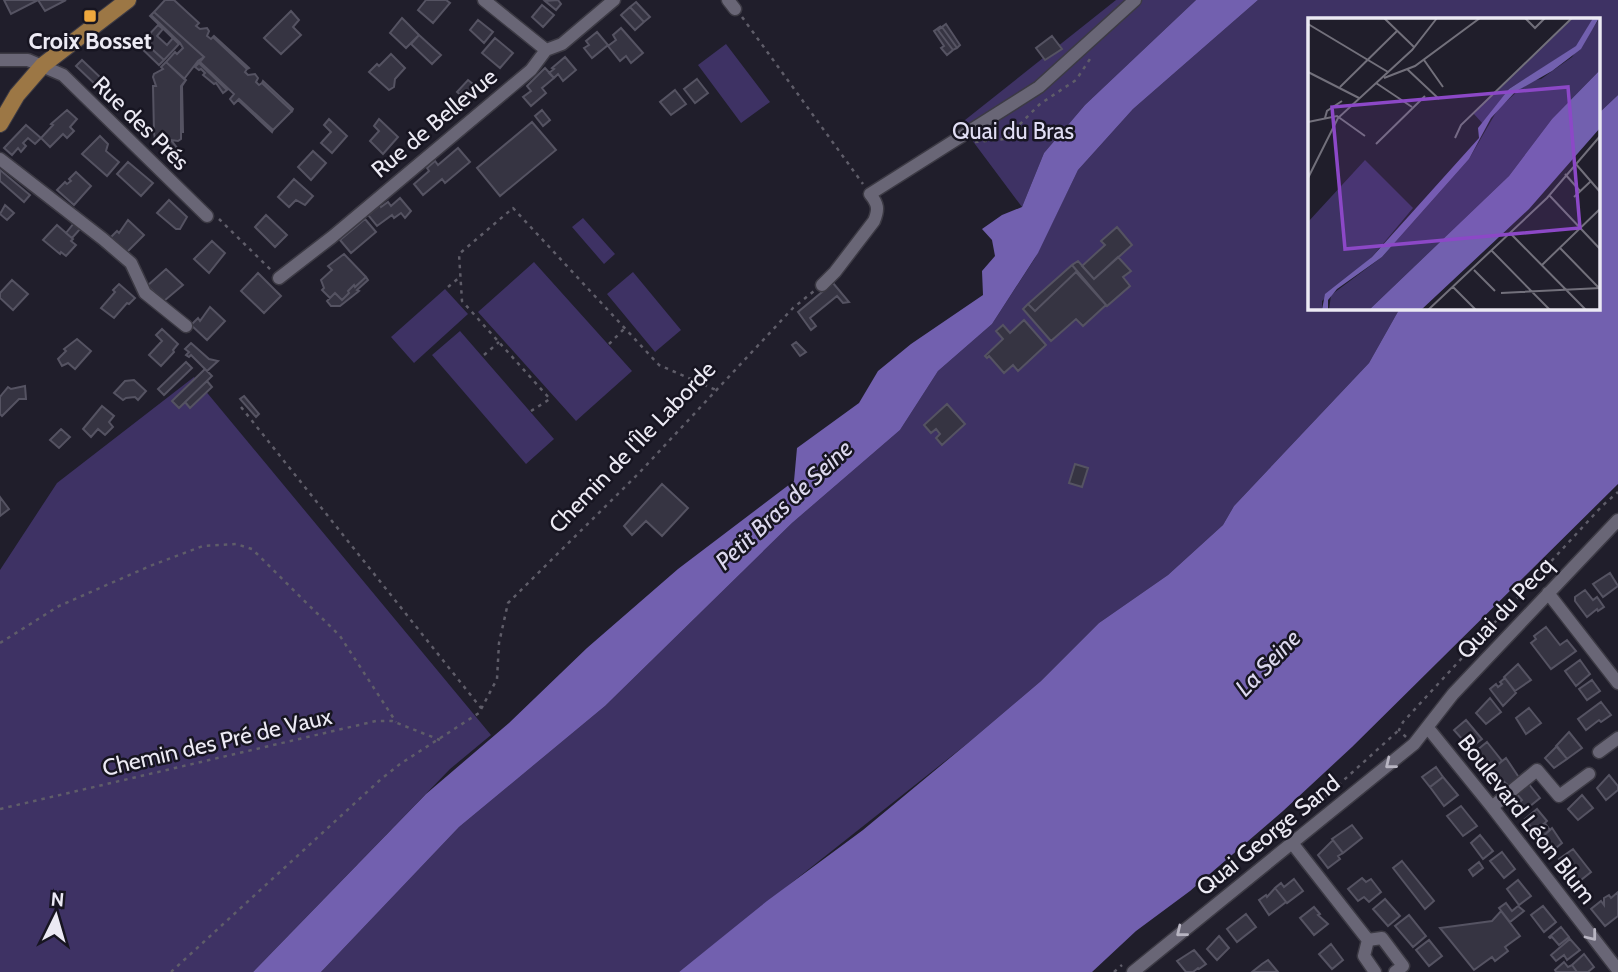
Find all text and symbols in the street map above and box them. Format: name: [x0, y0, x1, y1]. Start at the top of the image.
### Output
marker: Croix Bosset: [82, 8, 98, 24]
inset map: [1308, 18, 1600, 310]
place label: Croix Bosset: [28, 27, 152, 55]
street label: Rue de Bellevue: [365, 62, 503, 184]
street label: Rue des Prés: [87, 70, 195, 176]
park label: Quai du Bras: [952, 117, 1074, 145]
street label: Chemin de l'Île Laborde: [543, 355, 721, 539]
water label: Petit Bras de Seine: [709, 434, 858, 576]
street label: Quai du Pecq: [1451, 551, 1559, 665]
water label: La Seine: [1229, 623, 1306, 702]
street label: Chemin des Pré de Vaux: [100, 702, 334, 782]
street label: Boulevard Léon Blum: [1452, 729, 1602, 909]
one-way arrow: [1385, 755, 1397, 768]
street label: Quai George Sand: [1191, 769, 1345, 901]
north arrow: [21, 881, 91, 951]
text: N: [50, 888, 65, 912]
one-way arrow: [1176, 924, 1189, 937]
one-way arrow: [1583, 928, 1596, 940]

